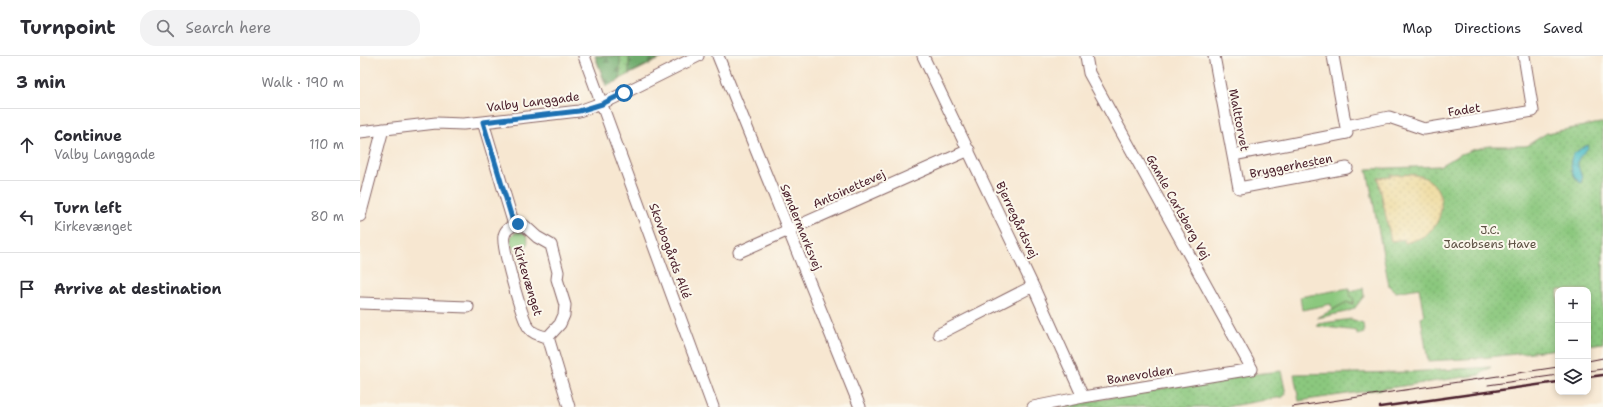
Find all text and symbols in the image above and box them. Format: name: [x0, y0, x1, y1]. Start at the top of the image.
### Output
search box: [140, 10, 420, 46]
text: Turnpoint: [20, 15, 116, 40]
icon: search: [154, 17, 176, 39]
text: Search here: [186, 18, 271, 38]
text: Map: [1403, 19, 1433, 37]
text: Directions: [1455, 19, 1521, 37]
text: Saved: [1543, 19, 1583, 37]
text: 3 min: [16, 71, 66, 93]
text: Walk · 190 m: [262, 74, 344, 91]
route start: [615, 84, 633, 102]
street label: Malttorvet: [1225, 87, 1253, 153]
street label: Valby Langgade: [486, 88, 581, 116]
street label: Fadet: [1447, 100, 1481, 120]
text: Continue: [54, 126, 122, 146]
icon: ahead: [16, 134, 38, 156]
text: 110 m: [309, 136, 344, 153]
text: Valby Langgade: [54, 146, 155, 163]
street label: Bryggerhesten: [1248, 150, 1334, 182]
street label: Gamle Carlsberg Vej: [1142, 152, 1214, 262]
street label: Antoinettevej: [810, 166, 888, 212]
street label: Bjerregårdsvej: [992, 179, 1042, 261]
street label: Søndermarksvej: [776, 181, 826, 273]
text: Turn left: [54, 198, 122, 218]
street label: Skovbogårds Allé: [645, 201, 695, 301]
icon: left: [16, 206, 38, 228]
text: 80 m: [310, 208, 344, 225]
route end: [509, 215, 527, 233]
text: Kirkevænget: [54, 218, 132, 235]
park label: J.C. Jacobsens Have: [1444, 222, 1537, 252]
street label: Kirkevænget: [510, 244, 546, 318]
icon: arrive: [16, 278, 38, 300]
text: Arrive at destination: [54, 279, 222, 299]
map controls: [1555, 287, 1591, 395]
button: +: [1555, 287, 1591, 323]
button: −: [1555, 323, 1591, 359]
button: layers: [1555, 359, 1591, 395]
street label: Banevolden: [1106, 362, 1174, 388]

